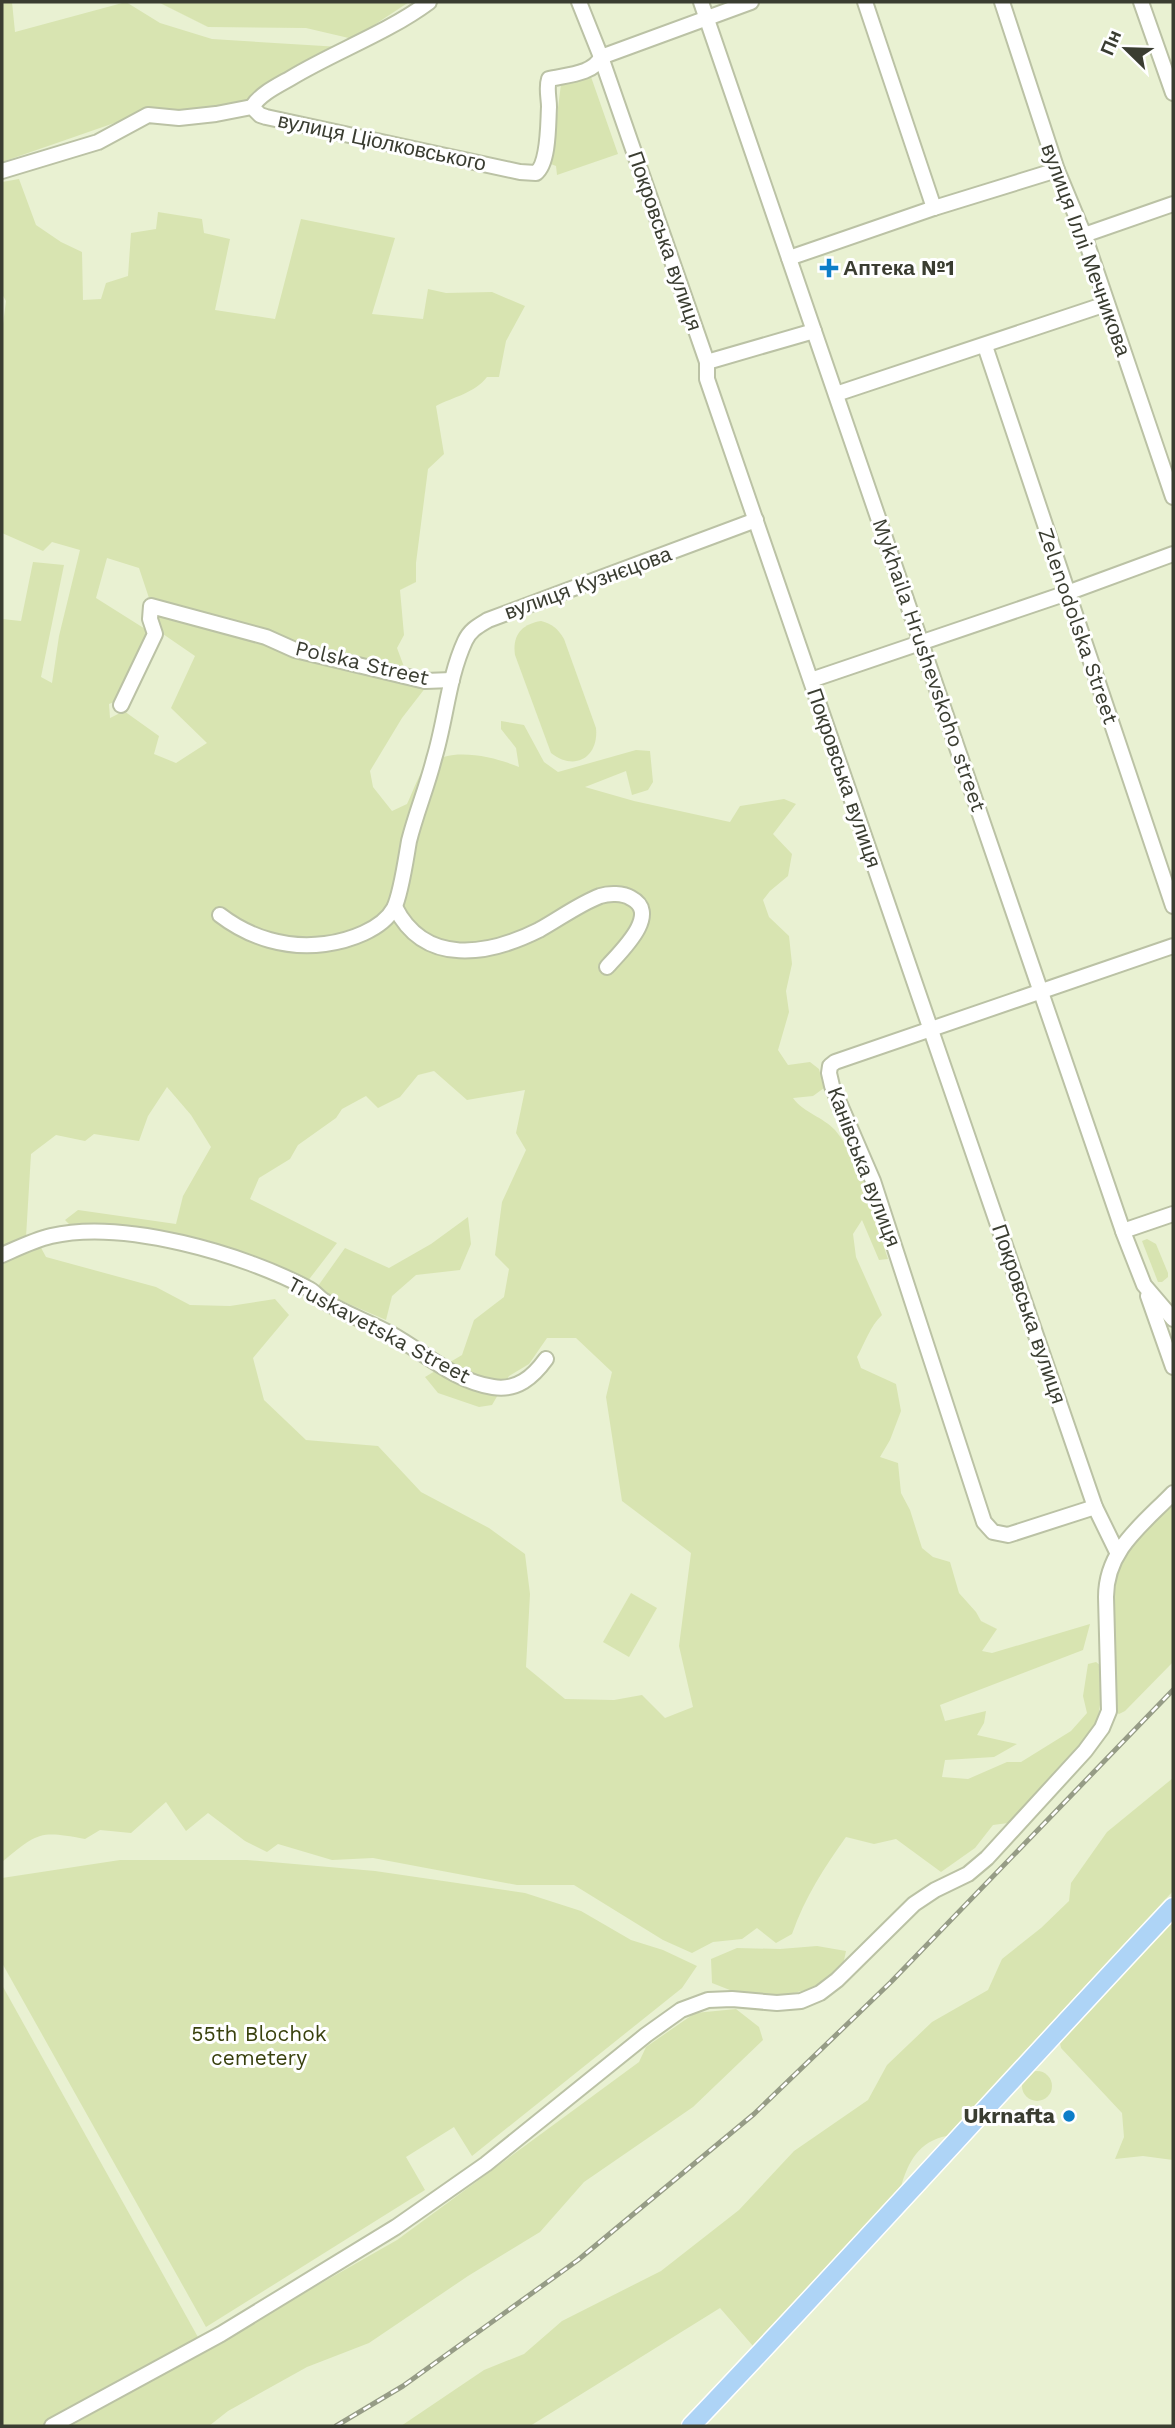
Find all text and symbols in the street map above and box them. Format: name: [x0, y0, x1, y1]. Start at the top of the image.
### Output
north arrow: [1091, 14, 1161, 84]
text: Пн: [1095, 26, 1126, 59]
street label: вулиця Ціолковського: [276, 107, 489, 176]
street label: вулиця Іллі Мечникова: [1036, 140, 1137, 360]
street label: Покровська вулиця: [623, 148, 708, 334]
place label: Аптека №1: [843, 255, 955, 280]
marker: Аптека №1: [821, 260, 837, 276]
street label: Mykhaila Hrushevskoho street: [867, 515, 992, 815]
street label: Zelenodolska Street: [1033, 525, 1124, 727]
street label: вулиця Кузнєцова: [501, 541, 675, 624]
street label: Polska Street: [293, 635, 431, 690]
street label: Покровська вулиця: [802, 685, 887, 871]
street label: Канівська вулиця: [822, 1083, 906, 1250]
street label: Покровська вулиця: [987, 1221, 1072, 1407]
street label: Truskavetska Street: [284, 1271, 475, 1388]
park label: 55th Blochok cemetery: [191, 2021, 327, 2070]
place label: Ukrnafta: [963, 2103, 1056, 2128]
marker: Ukrnafta: [1061, 2108, 1077, 2124]

